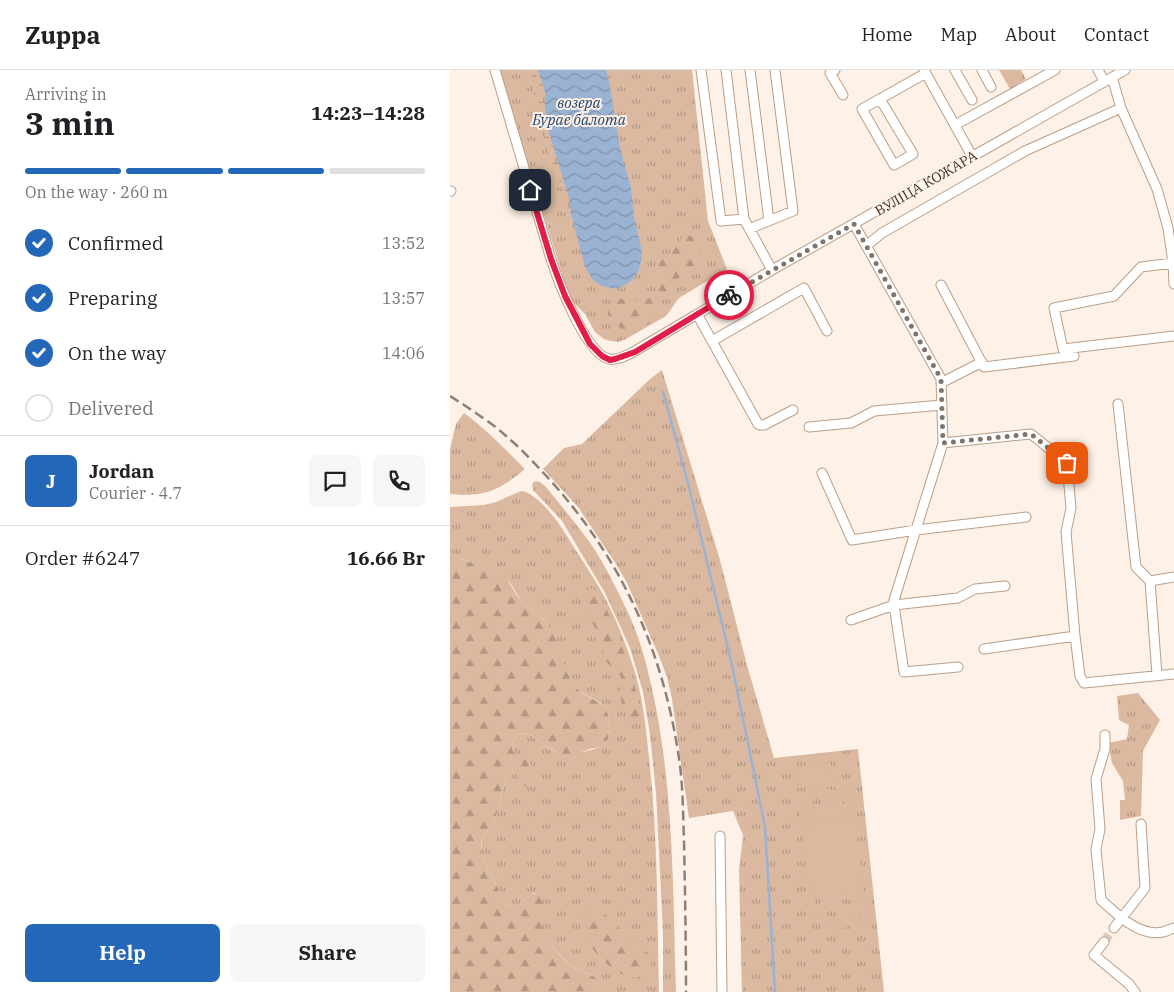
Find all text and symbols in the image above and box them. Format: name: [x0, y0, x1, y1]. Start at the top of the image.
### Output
text: Zuppa: [25, 19, 100, 51]
text: Home: [861, 23, 913, 46]
text: Map: [941, 23, 977, 46]
text: About: [1005, 23, 1056, 46]
text: Contact: [1084, 23, 1149, 46]
text: Arriving in: [25, 84, 107, 104]
water label: возера Бурае балота: [531, 93, 627, 129]
text: 14:23–14:28: [311, 101, 425, 125]
text: 3 min: [25, 102, 115, 144]
street label: ВУЛІЦА КОЖАРА: [872, 146, 981, 220]
pin: [509, 169, 551, 211]
icon: home: [516, 176, 544, 204]
text: On the way · 260 m: [25, 182, 168, 202]
icon: check: [25, 229, 53, 257]
text: Confirmed: [68, 231, 163, 255]
text: 13:52: [382, 233, 425, 253]
courier: [704, 270, 754, 320]
icon: bike: [715, 281, 743, 309]
icon: check: [25, 284, 53, 312]
text: Preparing: [68, 286, 157, 310]
text: 13:57: [382, 288, 425, 308]
icon: check: [25, 339, 53, 367]
text: On the way: [68, 341, 166, 365]
text: 14:06: [382, 343, 425, 363]
text: Delivered: [68, 396, 154, 420]
pin: [1046, 442, 1088, 484]
icon: bag: [1053, 449, 1081, 477]
button: chat: [309, 455, 361, 507]
button: phone: [373, 455, 425, 507]
text: Jordan: [89, 459, 154, 483]
text: J: [46, 469, 56, 493]
text: Courier · 4.7: [89, 483, 182, 503]
text: Order #6247: [25, 546, 140, 570]
text: 16.66 Br: [347, 546, 425, 570]
button: Help: [25, 924, 220, 982]
button: Share: [230, 924, 425, 982]

